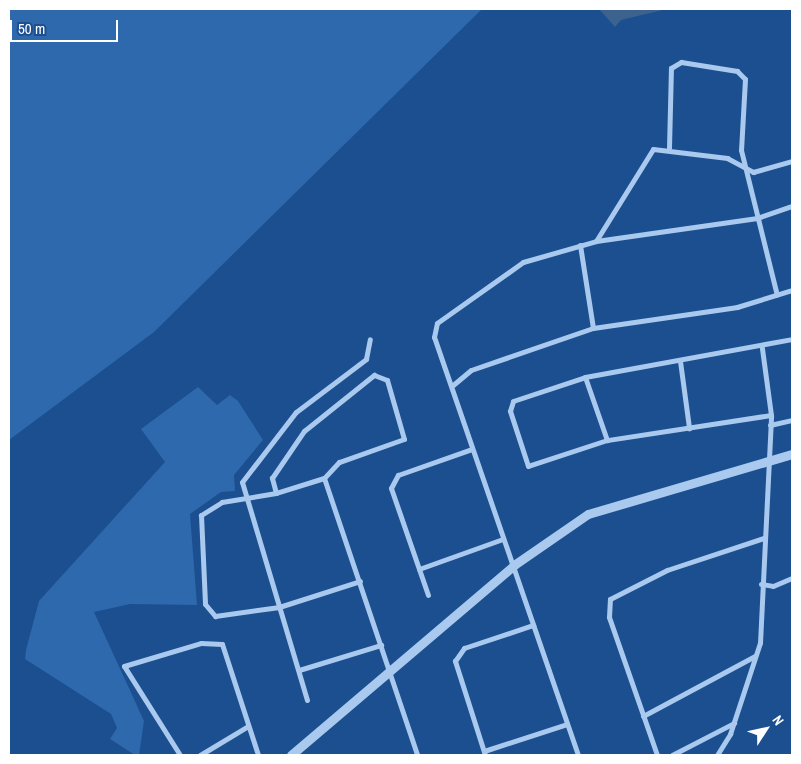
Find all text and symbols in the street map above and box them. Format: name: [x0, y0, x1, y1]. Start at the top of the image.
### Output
scale bar: [12, 10, 120, 42]
text: 50 m: [18, 18, 45, 39]
north arrow: [741, 704, 791, 754]
text: N: [769, 712, 788, 729]

